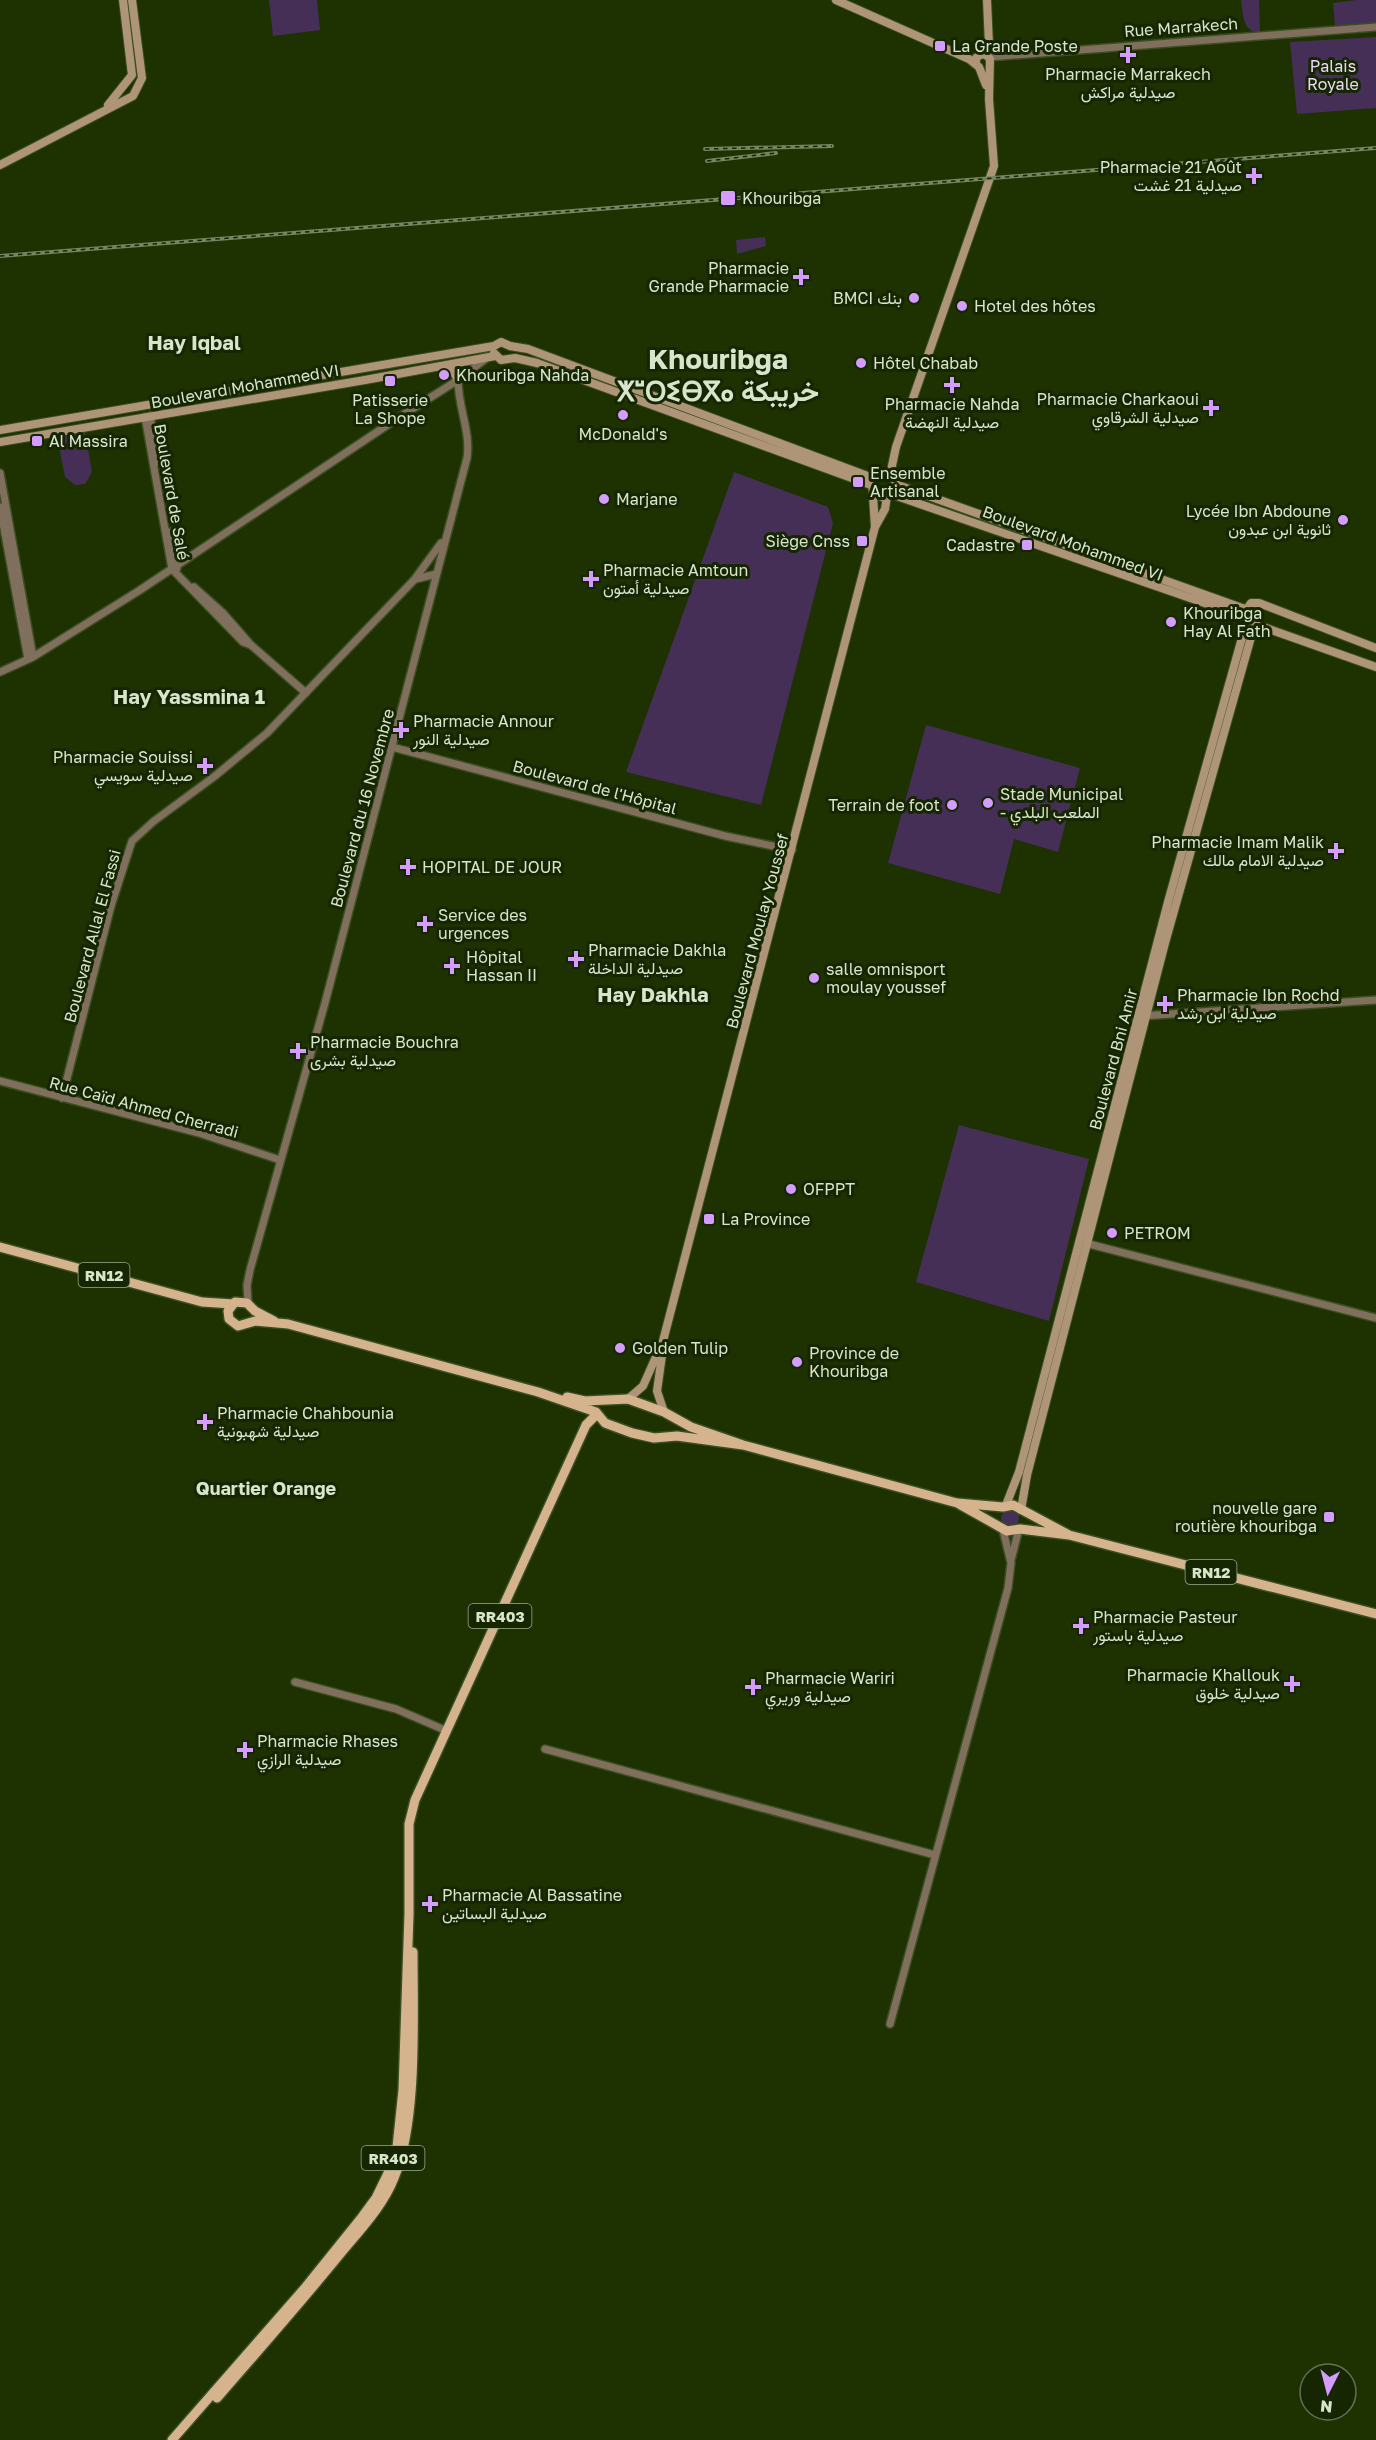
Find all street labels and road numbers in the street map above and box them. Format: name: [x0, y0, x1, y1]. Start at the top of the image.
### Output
street label: Rue Marrakech: [1123, 13, 1239, 41]
street label: Boulevard Mohammed VI: [149, 360, 341, 412]
street label: Boulevard de Salé: [150, 422, 194, 562]
street label: Boulevard Mohammed VI: [980, 501, 1166, 585]
street label: Boulevard du 16 Novembre: [326, 706, 398, 910]
street label: Boulevard de l'Hôpital: [511, 755, 679, 819]
street label: Boulevard Moulay Youssef: [721, 831, 793, 1031]
street label: Boulevard Allal El Fassi: [59, 847, 125, 1025]
street label: Boulevard Bni Amir: [1084, 986, 1142, 1132]
street label: Rue Caïd Ahmed Cherradi: [47, 1072, 241, 1142]
road number: RN12: [78, 1263, 130, 1287]
road number: RN12: [1186, 1560, 1236, 1584]
road number: RR403: [468, 1604, 532, 1628]
road number: RR403: [362, 2146, 424, 2170]

